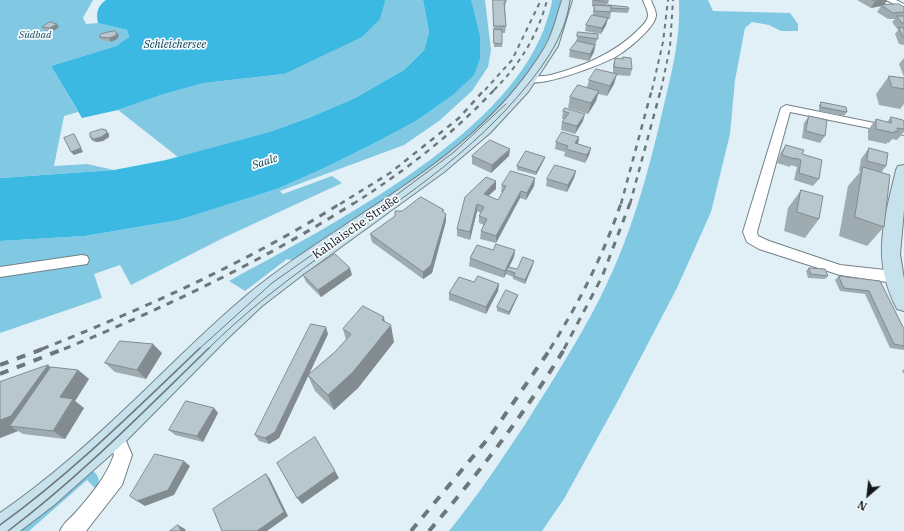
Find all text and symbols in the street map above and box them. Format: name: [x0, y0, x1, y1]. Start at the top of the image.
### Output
park label: Südbad: [19, 29, 51, 41]
water label: Schleichersee: [144, 38, 206, 52]
water label: Saale: [251, 152, 279, 172]
street label: Kahlaische Straße: [310, 192, 402, 262]
north arrow: [848, 475, 888, 515]
text: N: [855, 497, 870, 514]

